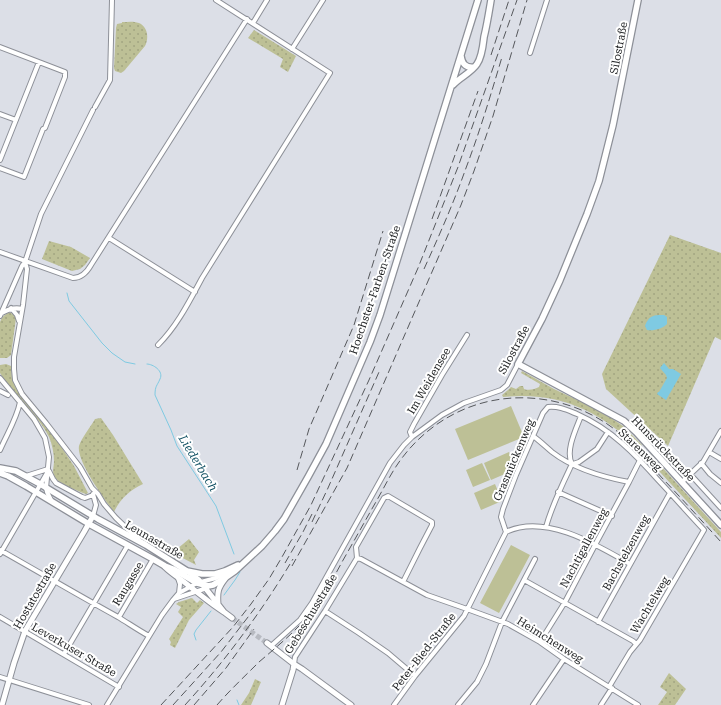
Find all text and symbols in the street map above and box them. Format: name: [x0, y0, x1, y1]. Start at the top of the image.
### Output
street label: Silostraße: [608, 21, 630, 75]
street label: Hoechster-Farben-Straße: [347, 224, 403, 356]
street label: Silostraße: [496, 323, 532, 377]
street label: Im Weidensee: [405, 345, 453, 417]
street label: Hunsrückstraße: [629, 414, 697, 484]
street label: Grasmückenweg: [491, 416, 537, 503]
street label: Starenweg: [616, 426, 665, 474]
water label: Liederbach: [175, 431, 220, 494]
street label: Nachtigallenweg: [558, 505, 611, 590]
street label: Bachstelzenweg: [600, 512, 652, 593]
street label: Leunastraße: [122, 518, 186, 562]
street label: Raugasse: [110, 560, 146, 608]
street label: Hostatostraße: [11, 561, 59, 631]
street label: Gebeschusstraße: [282, 572, 340, 656]
street label: Wachtelweg: [628, 573, 672, 636]
street label: Peter-Bied-Straße: [389, 610, 459, 694]
street label: Heimchenweg: [514, 614, 586, 666]
street label: Leverkuser Straße: [29, 620, 119, 680]

